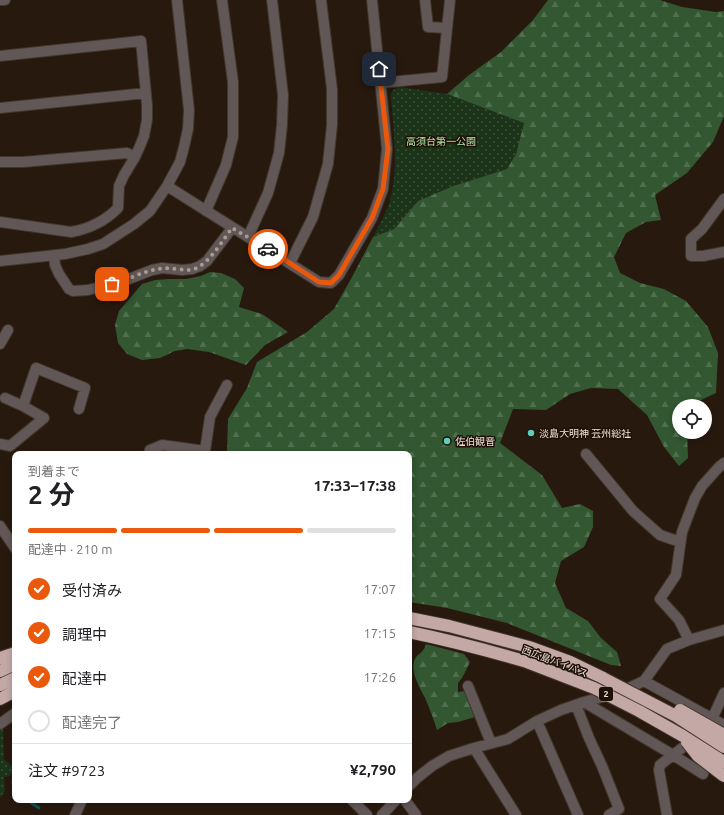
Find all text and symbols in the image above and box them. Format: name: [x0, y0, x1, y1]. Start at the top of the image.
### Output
pin: [362, 52, 396, 86]
icon: home: [368, 58, 390, 80]
park label: 高須台第一公園: [406, 136, 476, 147]
courier: [248, 229, 288, 269]
icon: car: [257, 238, 279, 260]
pin: [95, 267, 129, 301]
icon: bag: [101, 273, 123, 295]
map controls: [672, 399, 712, 439]
button: locate: [672, 399, 712, 439]
marker: 淡島大明神 芸州総社: [526, 428, 536, 438]
place label: 淡島大明神 芸州総社: [539, 428, 631, 439]
marker: 佐伯観音: [442, 436, 452, 446]
place label: 佐伯観音: [455, 436, 495, 447]
text: 到着まで: [28, 464, 80, 478]
text: 17:33–17:38: [313, 477, 396, 494]
text: 2 分: [28, 480, 75, 509]
text: 配達中 · 210 m: [28, 542, 112, 556]
icon: check: [28, 578, 50, 600]
text: 受付済み: [62, 582, 122, 599]
text: 17:07: [363, 582, 396, 596]
icon: check: [28, 622, 50, 644]
text: 調理中: [62, 626, 107, 643]
text: 17:15: [363, 626, 396, 640]
street label: 西広島バイパス: [520, 644, 589, 679]
icon: check: [28, 666, 50, 688]
text: 配達中: [62, 670, 107, 687]
text: 17:26: [363, 670, 396, 684]
road number: 2: [599, 687, 613, 701]
text: 配達完了: [62, 714, 122, 731]
text: ¥2,790: [350, 761, 396, 778]
text: 注文 #9723: [28, 762, 105, 779]

